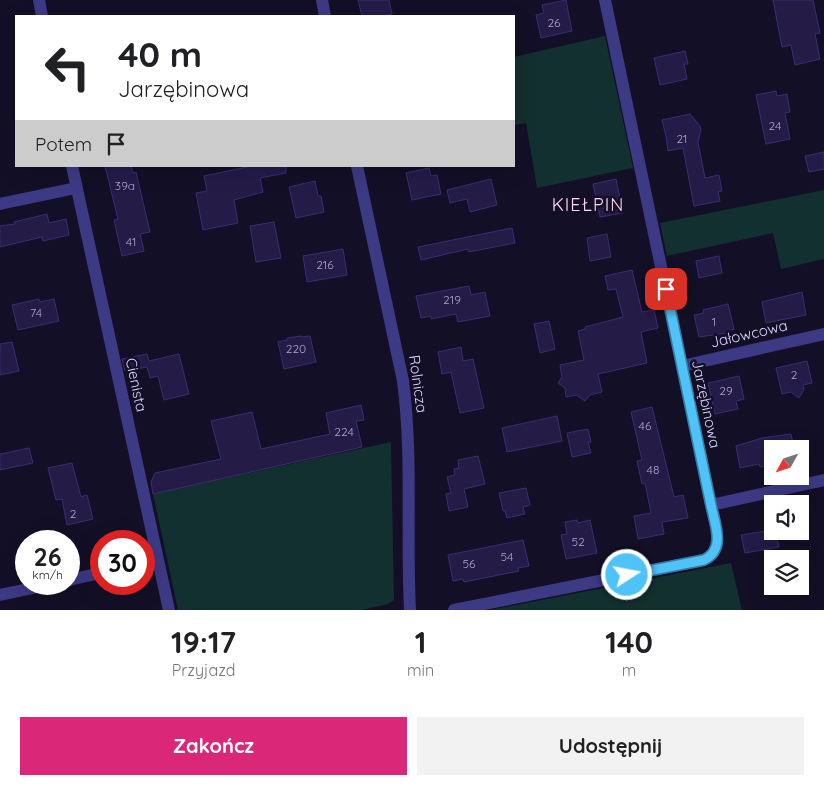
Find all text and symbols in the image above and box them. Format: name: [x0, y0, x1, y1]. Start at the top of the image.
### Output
house number: 26: [547, 15, 561, 30]
text: 40 m: [118, 32, 202, 76]
icon: left: [35, 35, 100, 100]
text: Jarzębinowa: [118, 75, 249, 103]
house number: 24: [769, 118, 781, 133]
icon: arrive: [102, 130, 130, 158]
house number: 21: [676, 131, 688, 146]
text: Potem: [35, 132, 92, 156]
house number: 39a: [115, 178, 135, 193]
district label: KIEŁPIN: [552, 193, 624, 216]
house number: 41: [126, 234, 136, 249]
house number: 216: [316, 257, 334, 272]
pin: [645, 268, 687, 310]
icon: arrive: [652, 275, 680, 303]
house number: 219: [443, 292, 461, 307]
house number: 74: [30, 305, 42, 320]
house number: 1: [712, 314, 716, 329]
street label: Jałowcowa: [708, 315, 789, 352]
house number: 220: [286, 341, 306, 356]
street label: Rolnicza: [405, 354, 432, 414]
street label: Cienista: [122, 356, 151, 414]
street label: Jarzębinowa: [688, 358, 725, 450]
house number: 2: [791, 367, 798, 382]
house number: 29: [719, 383, 733, 398]
house number: 46: [639, 418, 652, 433]
house number: 224: [334, 424, 354, 439]
north arrow: [764, 440, 809, 485]
map controls: [764, 440, 809, 595]
house number: 48: [647, 462, 659, 477]
button: sound: [764, 495, 809, 540]
house number: 2: [70, 506, 77, 521]
speed limit sign: 30: [90, 530, 155, 595]
house number: 52: [571, 534, 585, 549]
text: 26: [33, 541, 62, 572]
position arrow: [600, 548, 652, 600]
house number: 54: [501, 549, 513, 564]
button: layers: [764, 550, 809, 595]
house number: 56: [463, 556, 476, 571]
text: km/h: [32, 567, 63, 582]
text: 19:17: [171, 623, 236, 661]
text: 1: [415, 623, 426, 661]
text: 140: [605, 623, 653, 661]
text: Przyjazd: [172, 660, 235, 680]
text: min: [407, 660, 434, 680]
text: m: [622, 660, 636, 680]
button: Zakończ: [20, 717, 407, 775]
button: Udostępnij: [417, 717, 804, 775]

